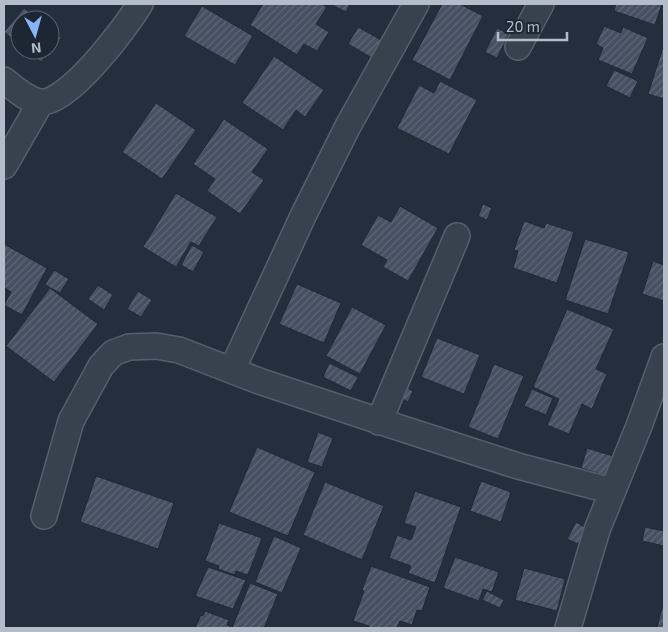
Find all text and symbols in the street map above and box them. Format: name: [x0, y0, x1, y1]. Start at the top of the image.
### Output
north arrow: [10, 10, 60, 60]
scale bar: [498, 10, 567, 42]
text: 20 m: [506, 17, 540, 35]
text: N: [30, 39, 42, 57]

